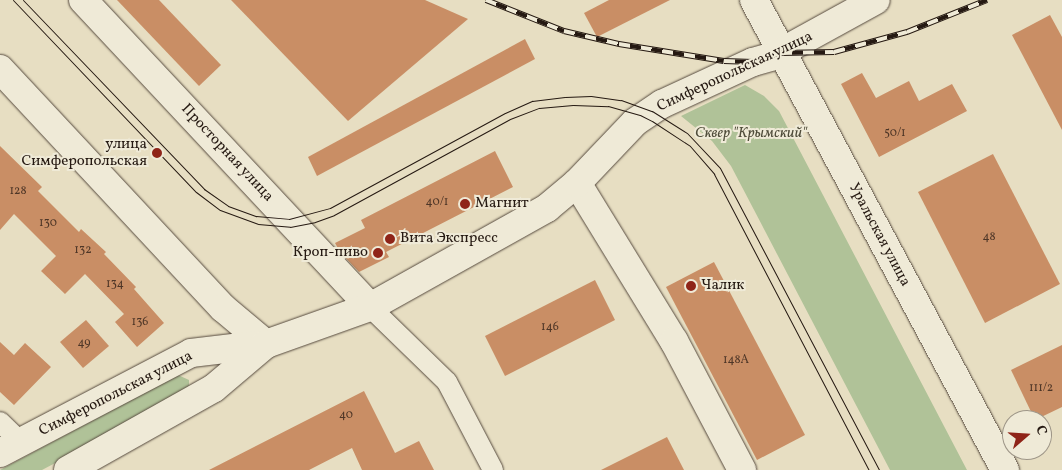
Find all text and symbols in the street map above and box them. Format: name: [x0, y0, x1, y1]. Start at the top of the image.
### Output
street label: Симферопольская улица: [654, 28, 816, 116]
street label: Просторная улица: [177, 100, 277, 206]
park label: Сквер "Крымский": [695, 125, 807, 143]
house number: 50/1: [884, 127, 906, 141]
place label: улица Симферопольская: [21, 135, 147, 170]
marker: улица Симферопольская: [151, 147, 163, 159]
street label: Уральская улица: [844, 180, 914, 290]
house number: 128: [9, 185, 27, 199]
place label: Магнит: [475, 195, 529, 213]
house number: 40/1: [426, 196, 448, 210]
marker: Магнит: [459, 198, 471, 210]
house number: 130: [39, 217, 57, 231]
place label: Вита Экспресс: [400, 230, 498, 248]
house number: 48: [982, 231, 996, 245]
marker: Вита Экспресс: [384, 233, 396, 245]
house number: 132: [74, 244, 92, 258]
place label: Кроп-пиво: [293, 244, 368, 262]
marker: Кроп-пиво: [372, 247, 384, 259]
place label: Чалик: [701, 277, 744, 295]
house number: 134: [106, 278, 124, 292]
marker: Чалик: [685, 280, 697, 292]
house number: 136: [132, 316, 148, 330]
house number: 146: [541, 321, 559, 335]
house number: 49: [77, 337, 91, 351]
street label: Симферопольская улица: [36, 347, 196, 441]
house number: 148А: [723, 354, 749, 368]
house number: 111/2: [1029, 382, 1053, 396]
house number: 40: [339, 409, 353, 423]
north arrow: [1002, 410, 1052, 460]
text: С: [1030, 423, 1051, 438]

